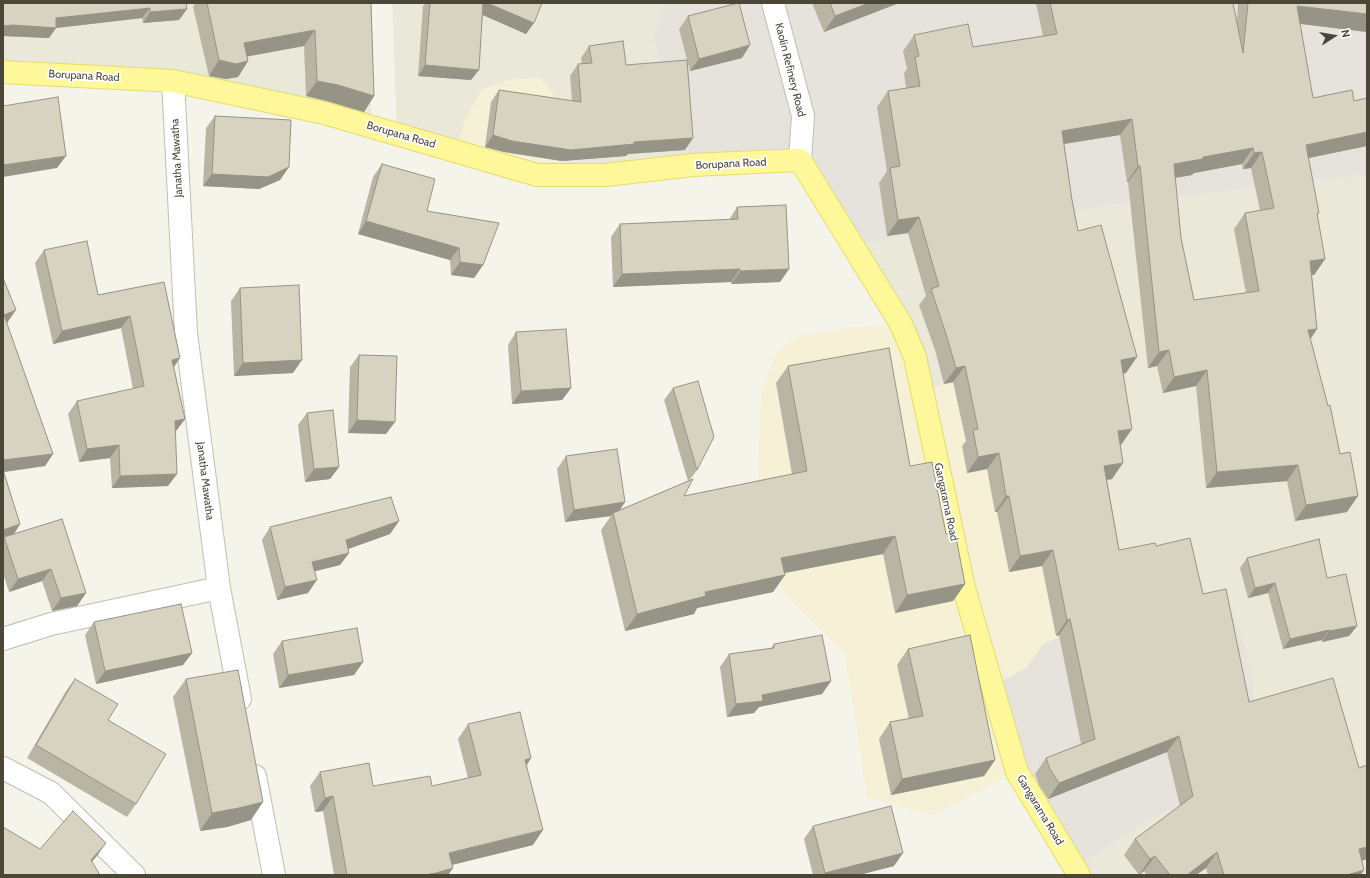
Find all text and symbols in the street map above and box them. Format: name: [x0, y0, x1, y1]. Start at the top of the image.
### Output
north arrow: [1314, 16, 1354, 56]
street label: Kaolin Refinery Road: [772, 22, 808, 118]
text: N: [1338, 28, 1353, 39]
street label: Borupana Road: [48, 68, 120, 84]
street label: Janatha Mawatha: [168, 118, 186, 198]
street label: Borupana Road: [365, 119, 437, 151]
street label: Borupana Road: [695, 156, 767, 172]
street label: Janatha Mawatha: [194, 441, 216, 521]
street label: Gangarama Road: [931, 462, 961, 542]
street label: Gangarama Road: [1014, 773, 1066, 847]

